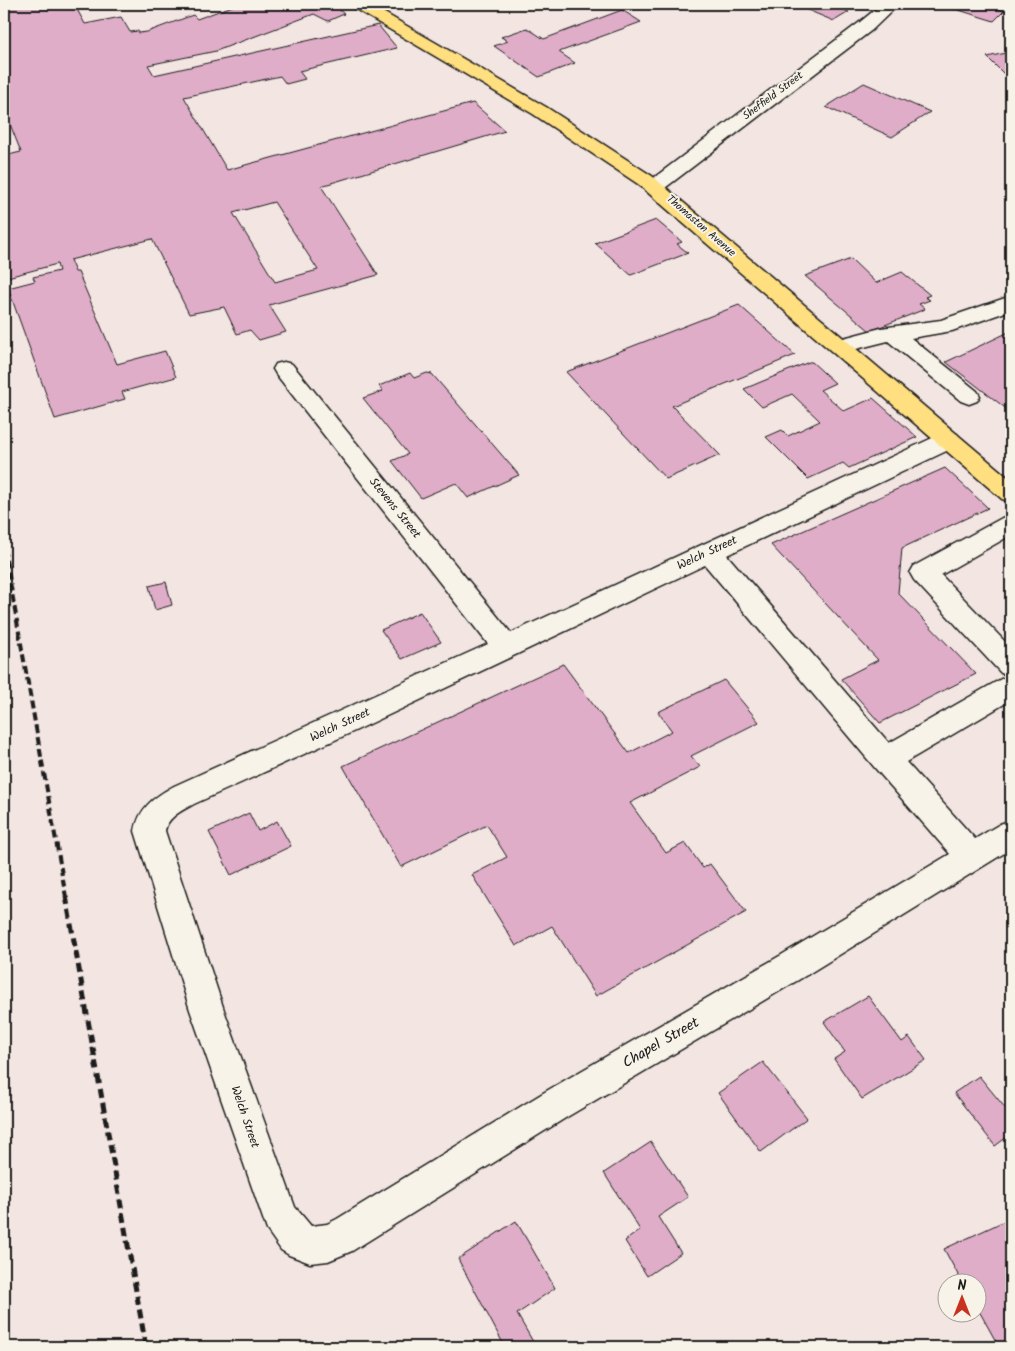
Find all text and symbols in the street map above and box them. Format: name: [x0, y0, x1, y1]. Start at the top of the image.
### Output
street label: Sheffield Street: [739, 67, 808, 125]
street label: Thomaston Avenue: [662, 191, 740, 261]
street label: Stevens Street: [364, 473, 426, 543]
street label: Welch Street: [674, 531, 741, 575]
street label: Welch Street: [307, 703, 374, 747]
street label: Chapel Street: [618, 1011, 704, 1075]
street label: Welch Street: [225, 1083, 265, 1151]
north arrow: [938, 1274, 988, 1324]
text: N: [958, 1275, 967, 1297]

